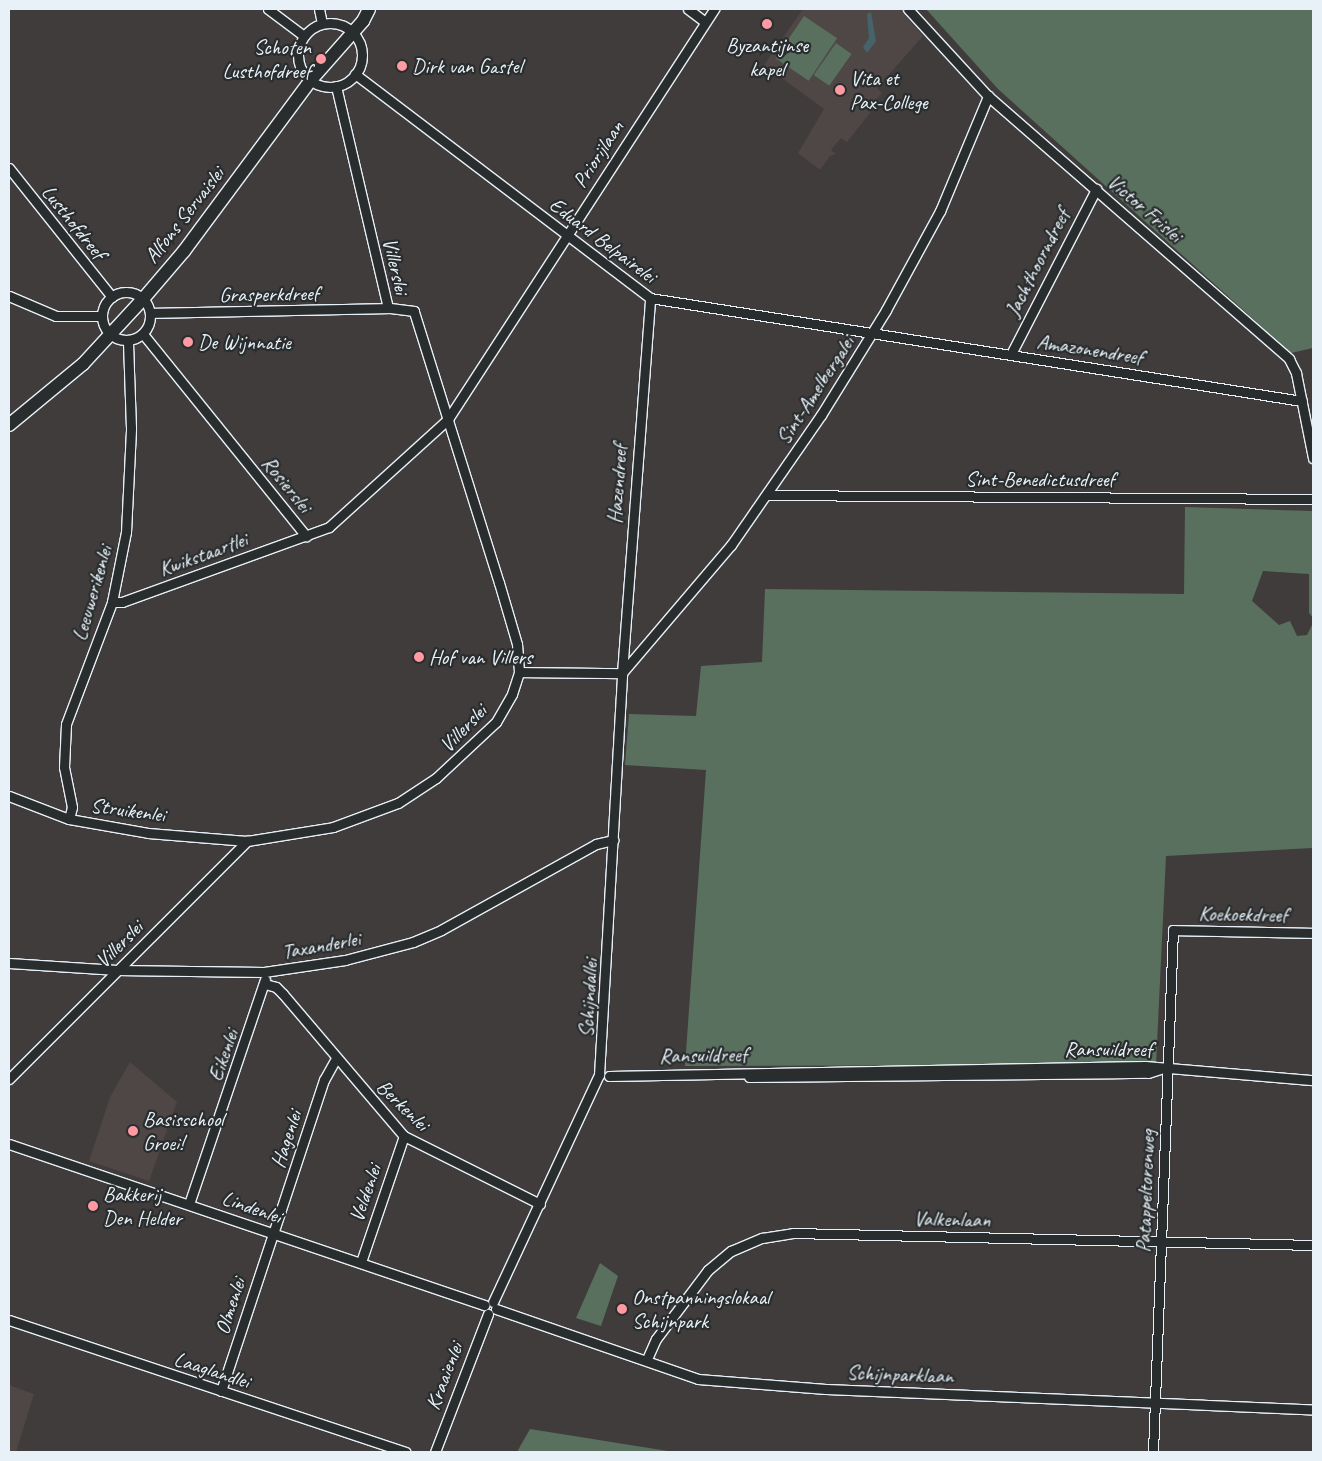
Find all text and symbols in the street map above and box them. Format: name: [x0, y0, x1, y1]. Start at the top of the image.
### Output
marker: Byzantijnse kapel: [761, 18, 773, 30]
place label: Byzantijnse kapel: [726, 32, 808, 82]
place label: Schoten Lusthofdreef: [222, 34, 311, 84]
marker: Schoten Lusthofdreef: [315, 53, 327, 65]
place label: Dirk van Gastel: [412, 53, 523, 79]
marker: Dirk van Gastel: [396, 60, 408, 72]
place label: Vita et Pax-College: [850, 65, 928, 115]
marker: Vita et Pax-College: [834, 84, 846, 96]
street label: Priorijlaan: [567, 116, 629, 192]
street label: Alfons Servaislei: [139, 162, 229, 268]
street label: Victor Frislei: [1102, 169, 1188, 247]
street label: Lusthofdreef: [36, 180, 112, 264]
street label: Eduard Belpairelei: [545, 192, 661, 288]
street label: Jachthoorndreef: [999, 205, 1075, 321]
street label: Villerslei: [377, 235, 415, 297]
street label: Grasperkdreef: [219, 281, 319, 307]
street label: Amazonendreef: [1035, 328, 1145, 370]
place label: De Wijnnatie: [198, 329, 291, 355]
street label: Sint-Amelbergalei: [771, 331, 859, 449]
marker: De Wijnnatie: [182, 336, 194, 348]
street label: Hazendreef: [602, 443, 632, 525]
street label: Rosierslei: [257, 451, 317, 517]
street label: Sint-Benedictusdreef: [965, 466, 1115, 492]
street label: Kwikstaartlei: [155, 526, 251, 582]
street label: Leeuwerikenlei: [66, 543, 118, 643]
place label: Hof van Villers: [429, 644, 533, 670]
marker: Hof van Villers: [413, 651, 425, 663]
street label: Villerslei: [434, 699, 492, 757]
street label: Struikenlei: [89, 792, 167, 828]
street label: Koekoekdreef: [1198, 901, 1288, 927]
street label: Villerslei: [90, 915, 148, 973]
street label: Taxanderlei: [280, 926, 362, 964]
street label: Schijndallei: [573, 958, 603, 1038]
street label: Eikenlei: [202, 1026, 244, 1084]
street label: Ransuildreef: [1064, 1036, 1152, 1062]
street label: Ransuildreef: [659, 1042, 747, 1068]
street label: Berkenlei: [371, 1074, 435, 1136]
place label: Basisschool Groei!: [143, 1106, 224, 1156]
street label: Hagenlei: [265, 1107, 307, 1171]
marker: Basisschool Groei!: [127, 1125, 139, 1137]
street label: Patappeltorenweg: [1130, 1129, 1160, 1253]
street label: Veldenlei: [343, 1161, 387, 1225]
place label: Bakkerij Den Helder: [103, 1181, 182, 1231]
street label: Lindenlei: [219, 1185, 285, 1229]
marker: Bakkerij Den Helder: [87, 1200, 99, 1212]
street label: Valkenlaan: [913, 1206, 991, 1232]
street label: Olmenlei: [209, 1275, 251, 1337]
place label: Onstpanningslokaal Schijnpark: [632, 1284, 770, 1334]
marker: Onstpanningslokaal Schijnpark: [616, 1303, 628, 1315]
street label: Kraaienlei: [420, 1339, 468, 1413]
street label: Laaglandlei: [171, 1346, 253, 1394]
street label: Schijnparklaan: [846, 1360, 954, 1388]

